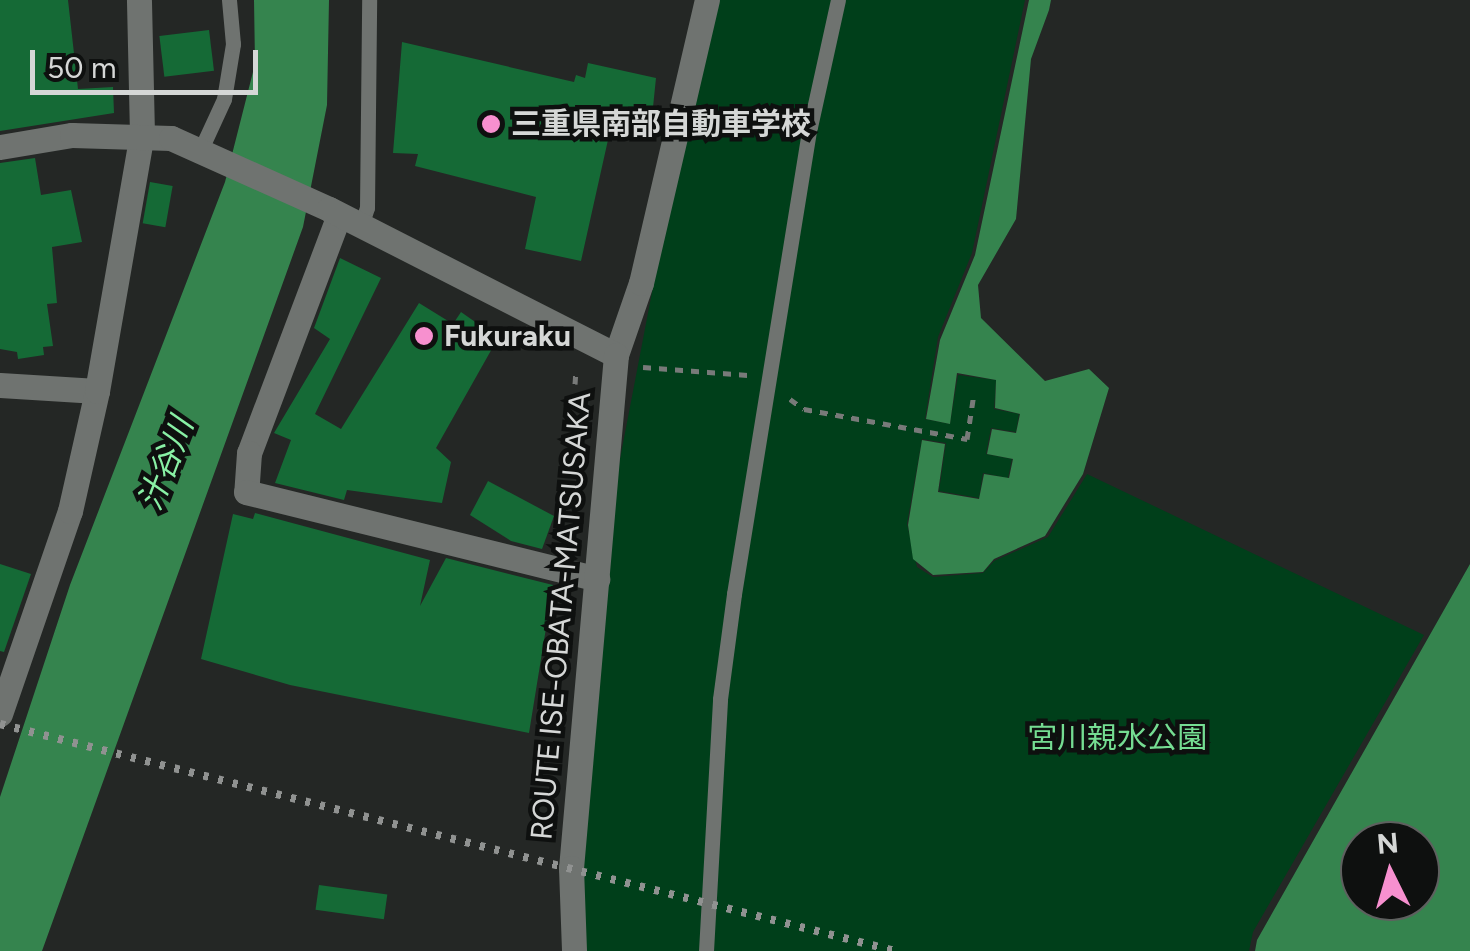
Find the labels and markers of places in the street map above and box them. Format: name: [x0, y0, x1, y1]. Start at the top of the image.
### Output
place label: 三重県南部自動車学校: [511, 106, 811, 142]
marker: 三重県南部自動車学校: [480, 113, 502, 135]
place label: Fukuraku: [444, 318, 571, 354]
marker: Fukuraku: [413, 325, 435, 347]

